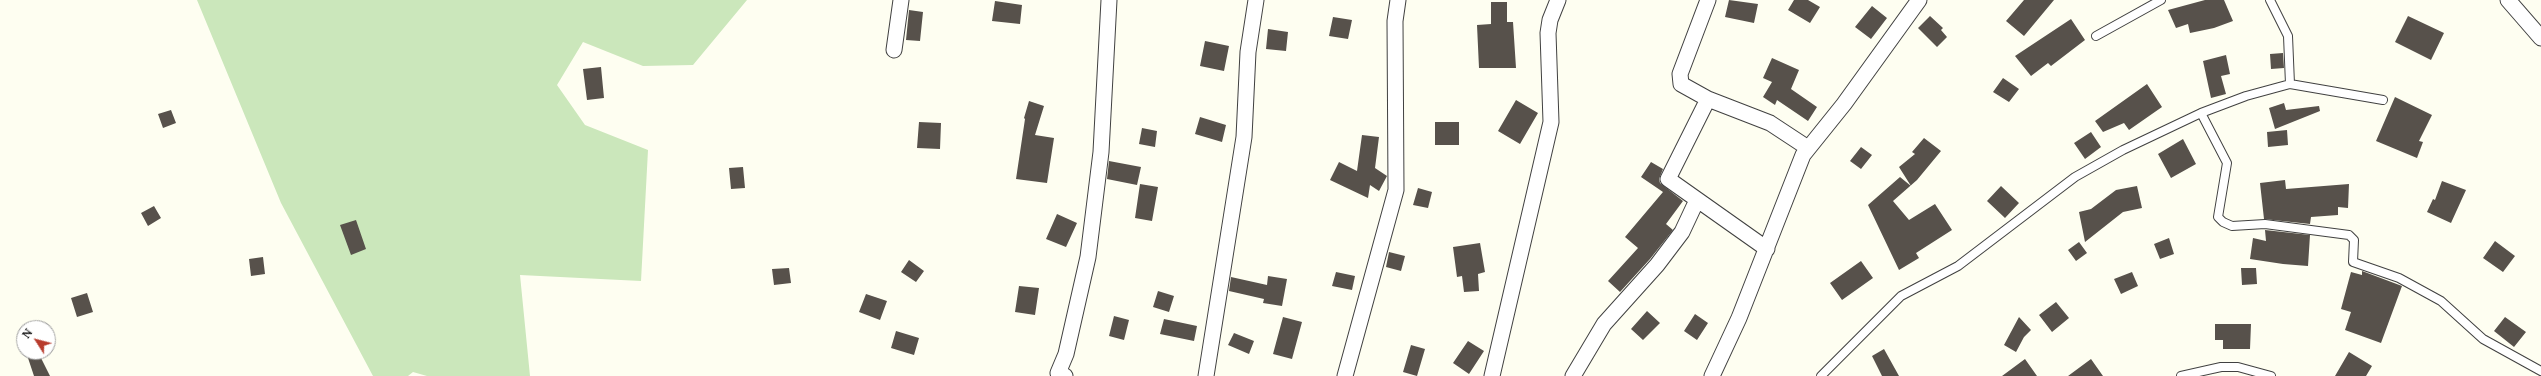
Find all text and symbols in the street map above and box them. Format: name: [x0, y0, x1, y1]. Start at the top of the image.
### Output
north arrow: [16, 320, 56, 360]
text: N: [18, 325, 35, 341]

